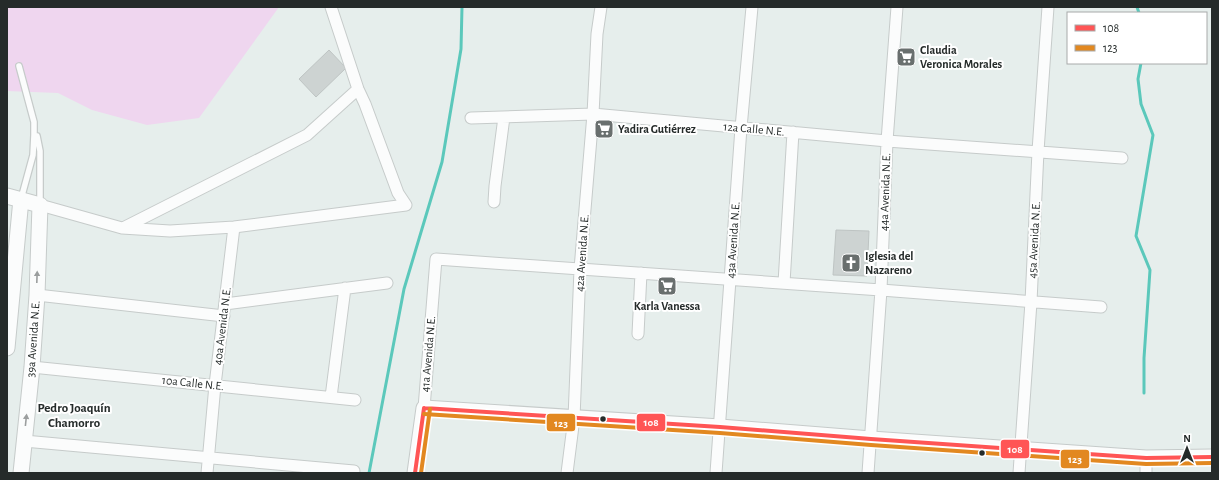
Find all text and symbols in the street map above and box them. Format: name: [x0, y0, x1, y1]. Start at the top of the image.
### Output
legend: [1067, 12, 1207, 64]
text: 108: [1103, 22, 1119, 34]
text: 123: [1103, 42, 1118, 54]
place label: Claudia Veronica Morales: [920, 44, 1003, 70]
supermarket icon: Claudia Veronica Morales: [895, 46, 917, 68]
supermarket icon: Yadira Gutiérrez: [593, 118, 615, 140]
street label: 12a Calle N.E.: [723, 120, 785, 138]
place label: Yadira Gutiérrez: [618, 123, 696, 135]
street label: 44a Avenida N.E.: [878, 153, 892, 231]
street label: 43a Avenida N.E.: [724, 201, 742, 279]
street label: 45a Avenida N.E.: [1026, 201, 1042, 279]
street label: 42a Avenida N.E.: [573, 214, 591, 292]
place label: Iglesia del Nazareno: [865, 250, 914, 276]
church icon: Iglesia del Nazareno: [840, 252, 862, 274]
one-way arrow: [34, 271, 41, 283]
supermarket icon: Karla Vanessa: [656, 275, 678, 297]
street label: 40a Avenida N.E.: [211, 286, 233, 366]
street label: 39a Avenida N.E.: [24, 300, 42, 378]
place label: Karla Vanessa: [634, 300, 700, 312]
street label: 41a Avenida N.E.: [419, 315, 437, 393]
street label: 10a Calle N.E.: [161, 374, 225, 392]
district label: Pedro Joaquín Chamorro: [37, 402, 111, 430]
line badge: 123: [546, 413, 576, 432]
line badge: 108: [636, 413, 666, 432]
one-way arrow: [23, 414, 30, 426]
unlabelled marker: [598, 414, 608, 424]
text: 108: [643, 417, 659, 428]
text: 123: [554, 418, 568, 429]
north arrow: [1167, 428, 1207, 468]
text: N: [1183, 433, 1191, 444]
line badge: 108: [1000, 439, 1030, 459]
text: 108: [1007, 444, 1023, 455]
unlabelled marker: [977, 448, 987, 458]
line badge: 123: [1060, 449, 1090, 469]
text: 123: [1068, 454, 1082, 465]

